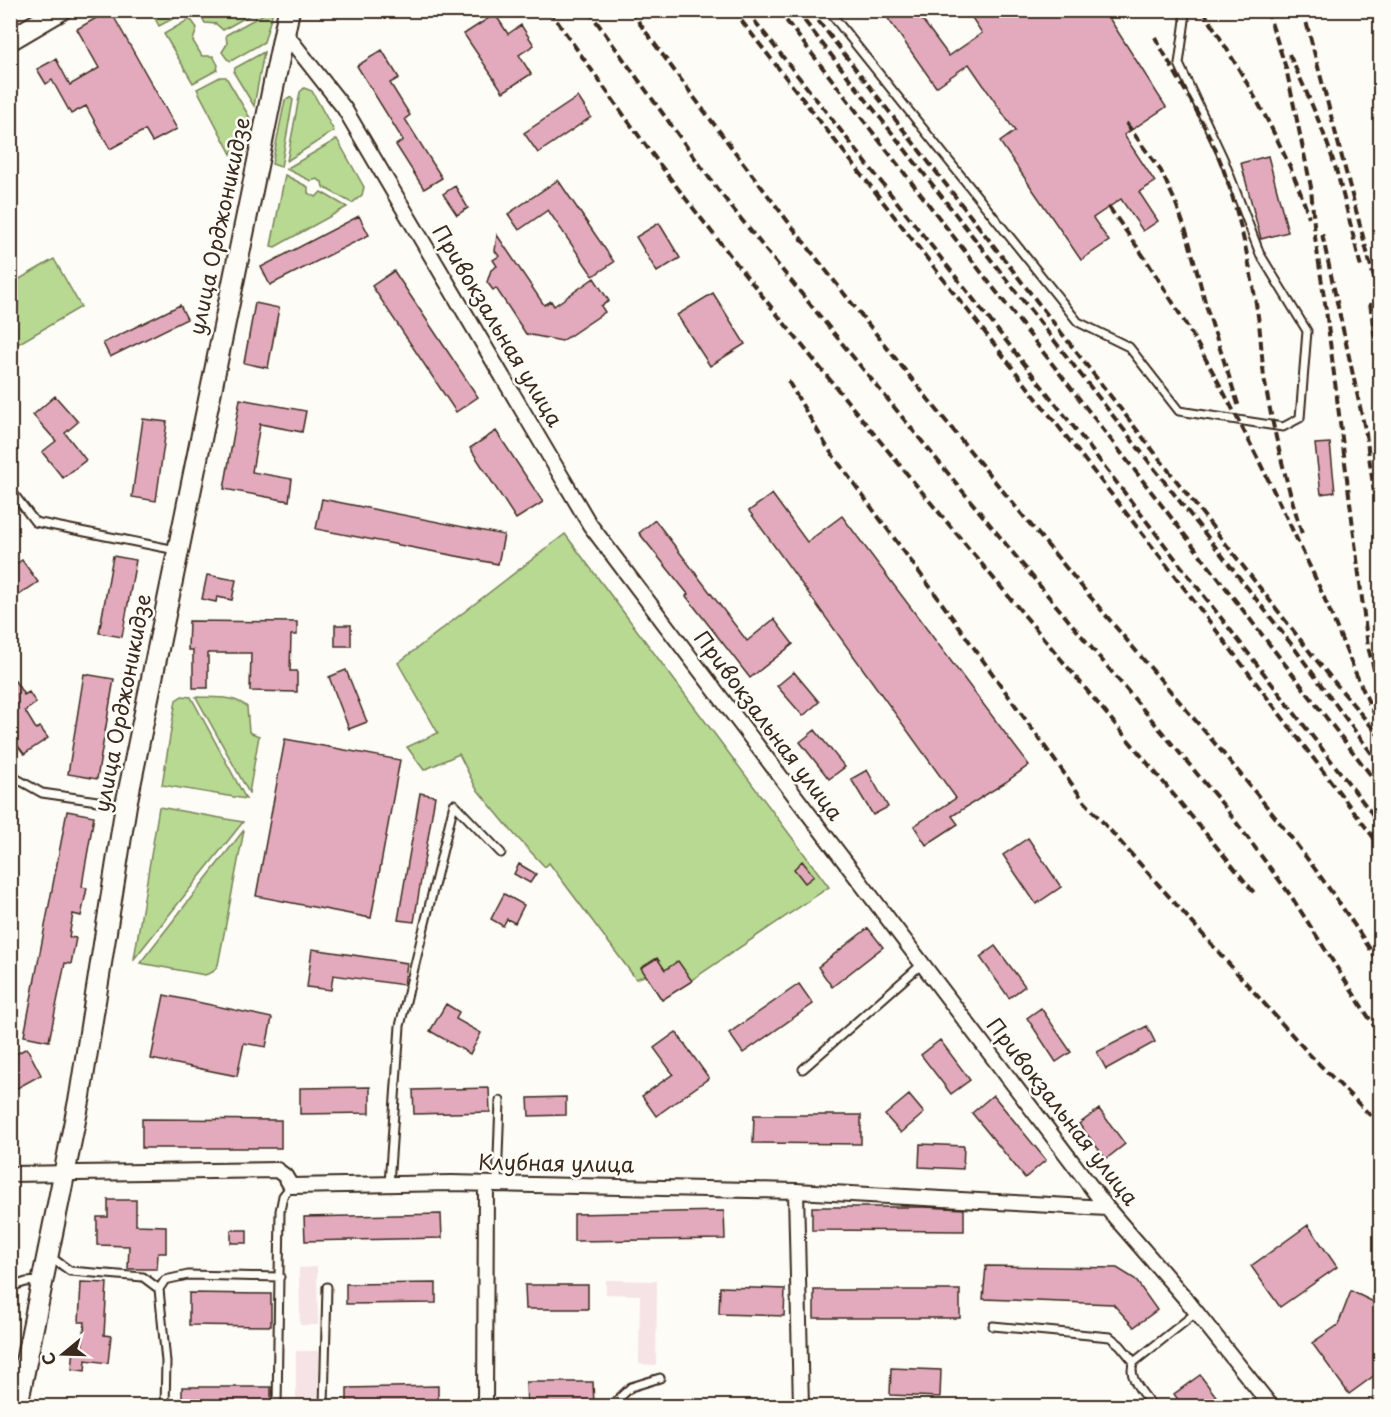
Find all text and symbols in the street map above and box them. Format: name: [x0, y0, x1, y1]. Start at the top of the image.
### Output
street label: улица Орджоникидзе: [179, 114, 257, 337]
street label: Привокзальная улица: [426, 218, 572, 433]
street label: улица Орджоникидзе: [84, 591, 158, 814]
street label: Привокзальная улица: [687, 623, 852, 827]
street label: Привокзальная улица: [980, 1010, 1148, 1212]
street label: Клубная улица: [478, 1145, 635, 1179]
north arrow: [33, 1324, 93, 1384]
text: С: [35, 1350, 61, 1369]

